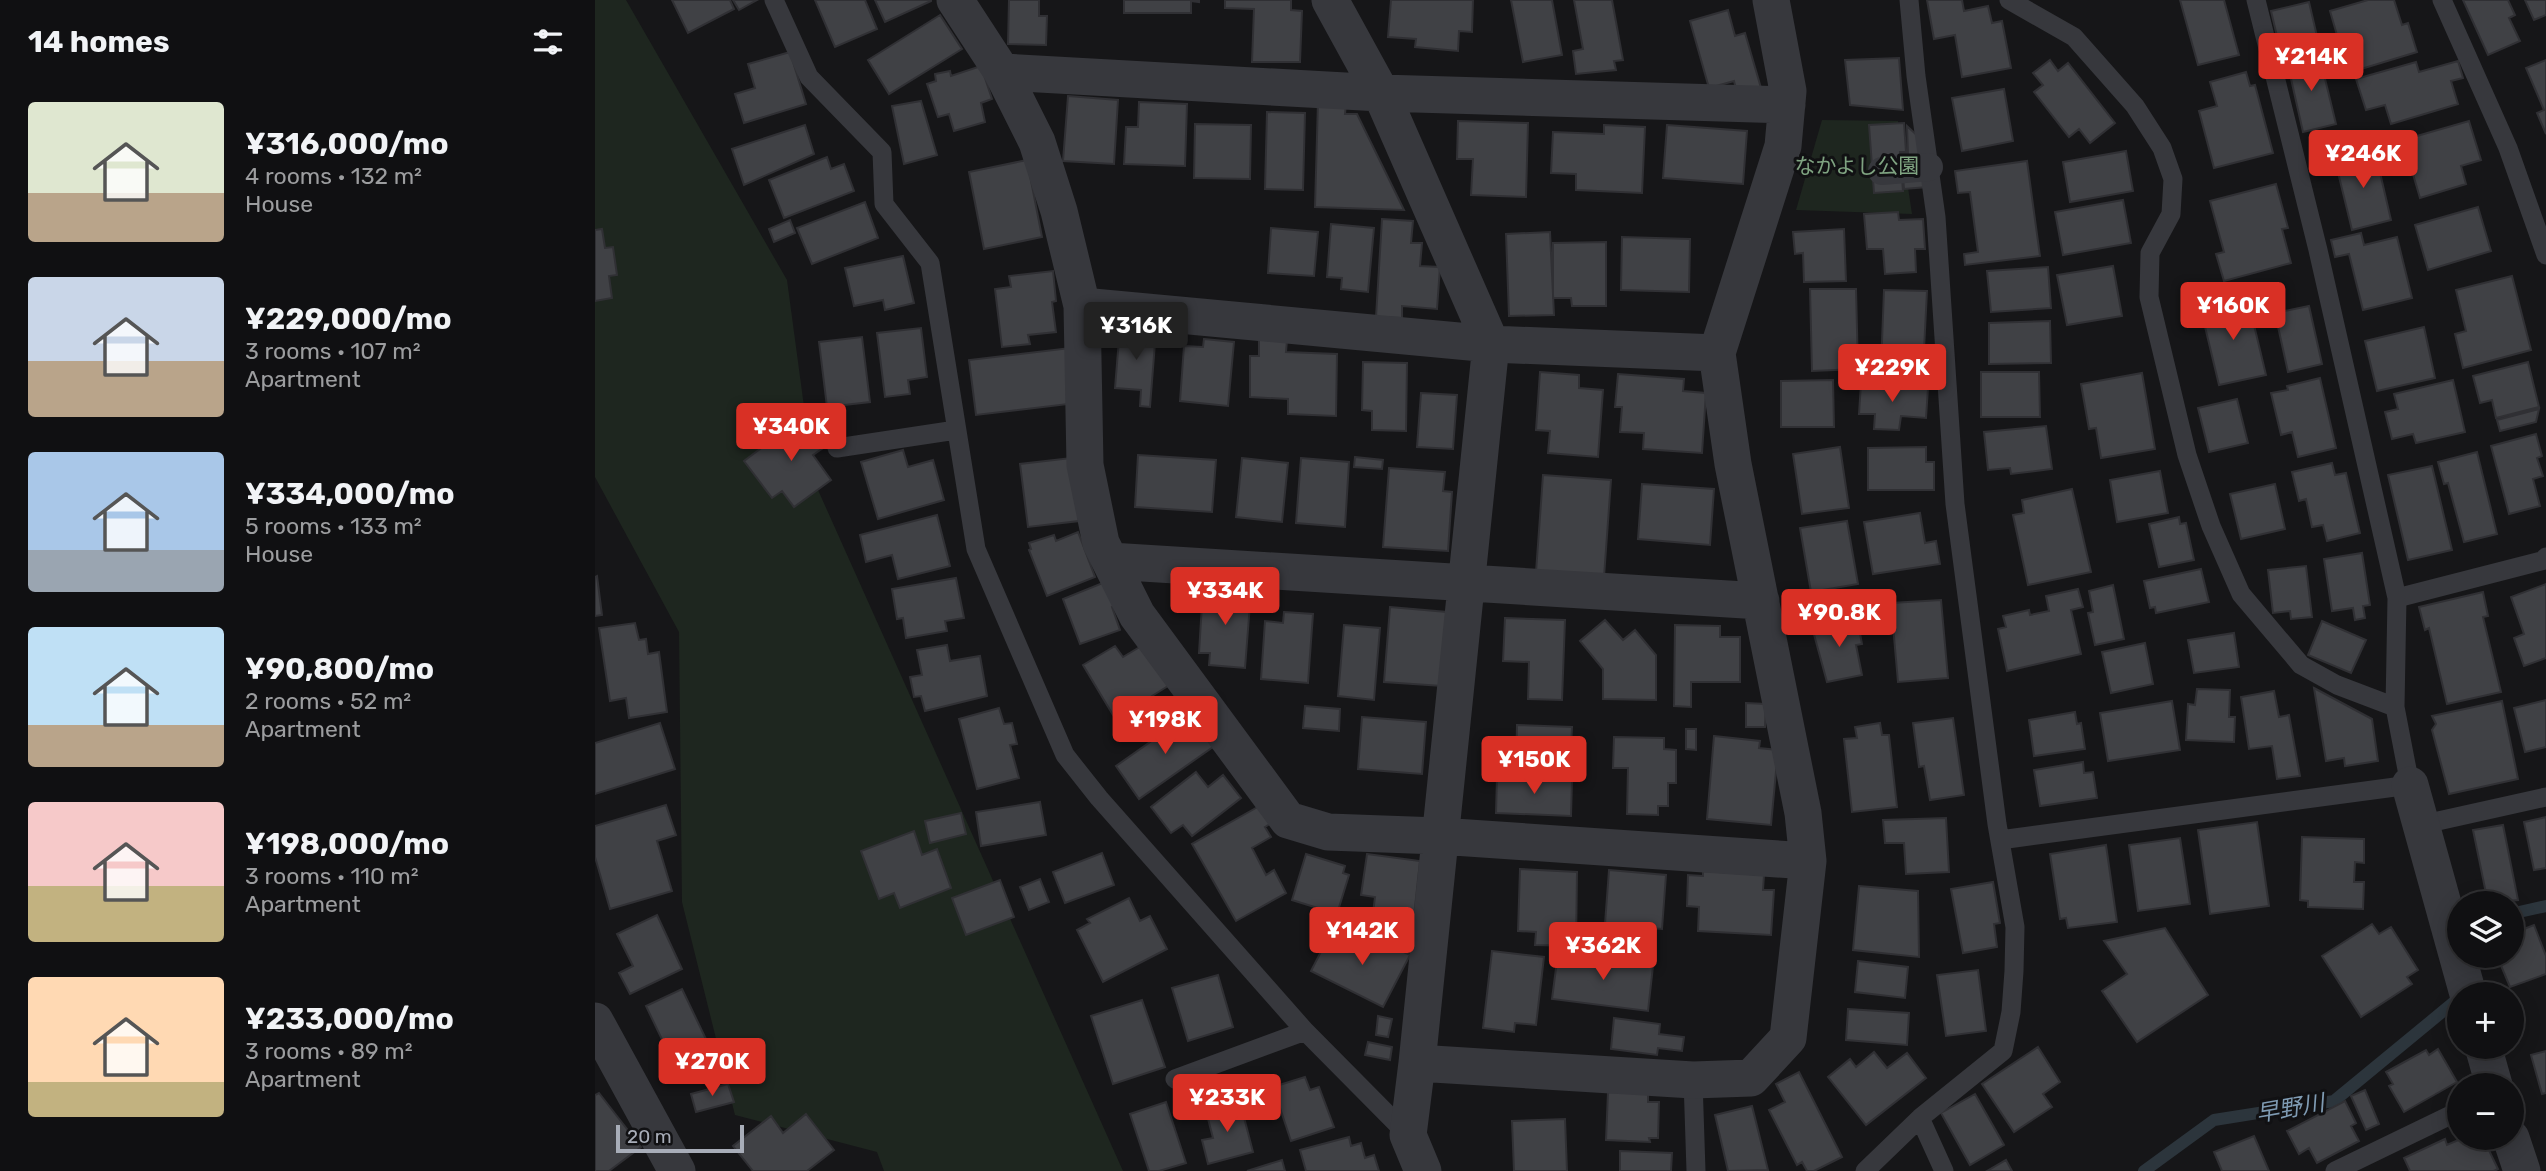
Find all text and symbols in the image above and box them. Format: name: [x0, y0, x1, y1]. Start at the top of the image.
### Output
icon: filters: [529, 23, 567, 61]
text: 14 homes: [28, 24, 170, 60]
pin: ¥214K: [2262, 34, 2360, 93]
text: ¥214K: [2274, 42, 2348, 70]
text: ¥316,000/mo: [245, 126, 449, 162]
icon: home: [84, 130, 168, 214]
pin: ¥246K: [2314, 130, 2412, 190]
text: ¥246K: [2325, 139, 2401, 167]
park label: なかよし公園: [1795, 153, 1919, 178]
text: 4 rooms · 132 m²: [245, 162, 422, 190]
text: House: [245, 190, 313, 218]
pin: ¥160K: [2184, 282, 2282, 342]
text: ¥160K: [2196, 291, 2270, 319]
text: ¥229,000/mo: [245, 301, 452, 337]
pin: ¥316K: [1087, 302, 1185, 362]
icon: home: [84, 305, 168, 389]
text: ¥316K: [1100, 311, 1172, 339]
text: 3 rooms · 107 m²: [245, 337, 421, 365]
pin: ¥229K: [1843, 344, 1941, 404]
text: ¥229K: [1854, 353, 1930, 381]
text: Apartment: [245, 365, 361, 393]
pin: ¥340K: [742, 404, 840, 463]
text: ¥340K: [752, 412, 830, 440]
text: ¥334,000/mo: [245, 476, 455, 512]
icon: home: [84, 480, 168, 564]
text: 5 rooms · 133 m²: [245, 512, 422, 540]
text: House: [245, 540, 313, 568]
pin: ¥334K: [1176, 568, 1274, 627]
text: ¥334K: [1186, 576, 1264, 604]
pin: ¥90.8K: [1782, 590, 1896, 649]
text: ¥90.8K: [1797, 598, 1881, 626]
text: ¥90,800/mo: [245, 651, 434, 687]
icon: home: [84, 655, 168, 739]
text: 2 rooms · 52 m²: [245, 687, 411, 715]
pin: ¥198K: [1116, 696, 1214, 756]
text: ¥198K: [1129, 705, 1201, 733]
text: Apartment: [245, 715, 361, 743]
pin: ¥150K: [1485, 736, 1583, 796]
text: ¥150K: [1497, 745, 1571, 773]
text: ¥198,000/mo: [245, 826, 449, 862]
icon: home: [84, 830, 168, 914]
text: 3 rooms · 110 m²: [245, 862, 419, 890]
text: Apartment: [245, 890, 361, 918]
map controls: [2447, 891, 2524, 1150]
button: layers: [2447, 891, 2524, 968]
pin: ¥142K: [1313, 908, 1411, 967]
text: ¥142K: [1325, 916, 1399, 944]
pin: ¥362K: [1554, 922, 1652, 982]
text: ¥362K: [1565, 931, 1641, 959]
button: +: [2447, 982, 2524, 1059]
text: ¥233,000/mo: [245, 1001, 454, 1037]
icon: home: [84, 1005, 168, 1089]
text: 3 rooms · 89 m²: [245, 1037, 413, 1065]
pin: ¥270K: [663, 1038, 761, 1098]
text: ¥270K: [675, 1047, 749, 1075]
text: Apartment: [245, 1065, 361, 1093]
button: −: [2447, 1073, 2524, 1150]
pin: ¥233K: [1178, 1074, 1276, 1134]
text: ¥233K: [1189, 1083, 1265, 1111]
water label: 早野川: [2254, 1088, 2329, 1128]
scale bar: [616, 1122, 744, 1154]
text: 20 m: [627, 1125, 672, 1148]

